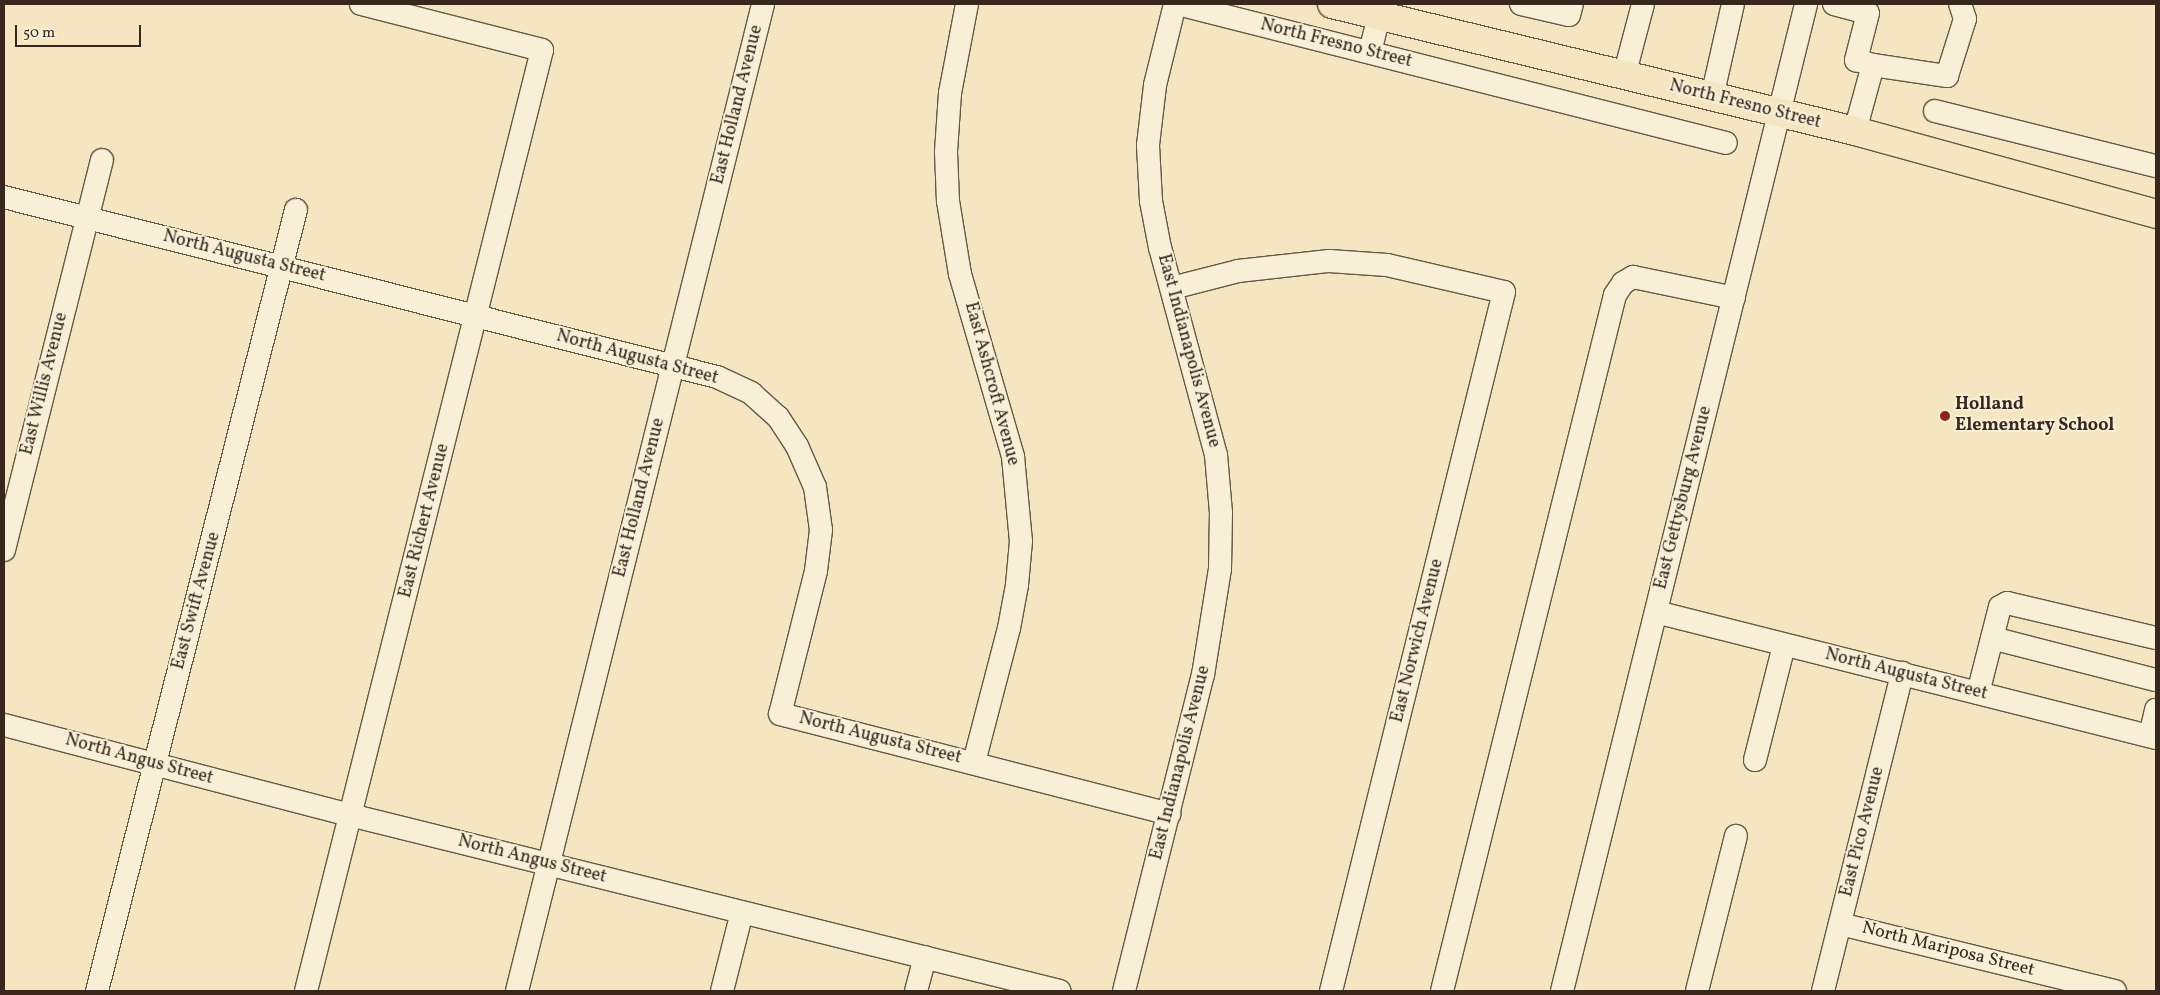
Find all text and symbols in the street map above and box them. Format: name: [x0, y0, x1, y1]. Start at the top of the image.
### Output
scale bar: [18, 15, 144, 47]
street label: North Fresno Street: [1258, 15, 1414, 73]
text: 50 m: [23, 23, 55, 44]
street label: East Holland Avenue: [708, 23, 768, 187]
street label: North Fresno Street: [1667, 76, 1823, 134]
street label: North Augusta Street: [161, 226, 327, 288]
street label: East Indianapolis Avenue: [1152, 252, 1224, 450]
street label: East Ashcroft Avenue: [959, 300, 1023, 468]
street label: East Willis Avenue: [17, 310, 73, 458]
street label: North Augusta Street: [554, 326, 720, 390]
place label: Holland Elementary School: [1955, 395, 2115, 438]
street label: East Gettysburg Avenue: [1651, 404, 1717, 592]
marker: Holland Elementary School: [1939, 410, 1951, 422]
street label: East Holland Avenue: [610, 416, 670, 580]
street label: East Richert Avenue: [395, 442, 455, 600]
street label: East Swift Avenue: [168, 530, 226, 672]
street label: East Norwich Avenue: [1387, 557, 1449, 725]
street label: North Augusta Street: [1823, 644, 1989, 706]
street label: East Indianapolis Avenue: [1146, 664, 1216, 862]
street label: North Augusta Street: [797, 708, 963, 770]
street label: North Angus Street: [63, 730, 215, 790]
street label: East Pico Avenue: [1836, 765, 1890, 899]
street label: North Angus Street: [455, 831, 609, 889]
street label: North Mariposa Street: [1859, 918, 2037, 982]

